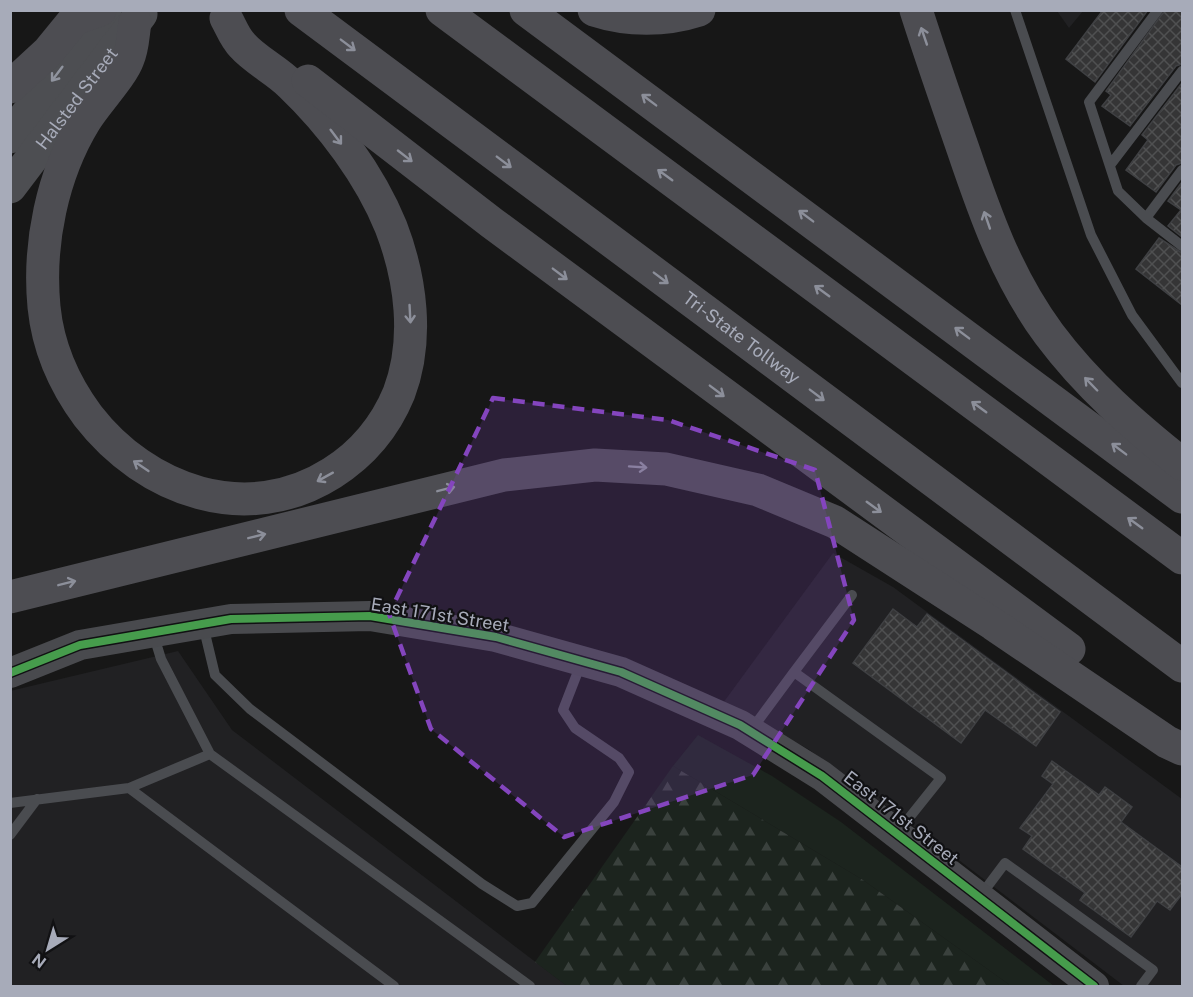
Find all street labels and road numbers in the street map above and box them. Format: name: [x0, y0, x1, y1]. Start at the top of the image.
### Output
street label: Halsted Street: [31, 43, 122, 153]
street label: Tri-State Tollway: [679, 287, 805, 388]
street label: East 171st Street: [369, 593, 511, 636]
street label: East 171st Street: [840, 766, 963, 869]

